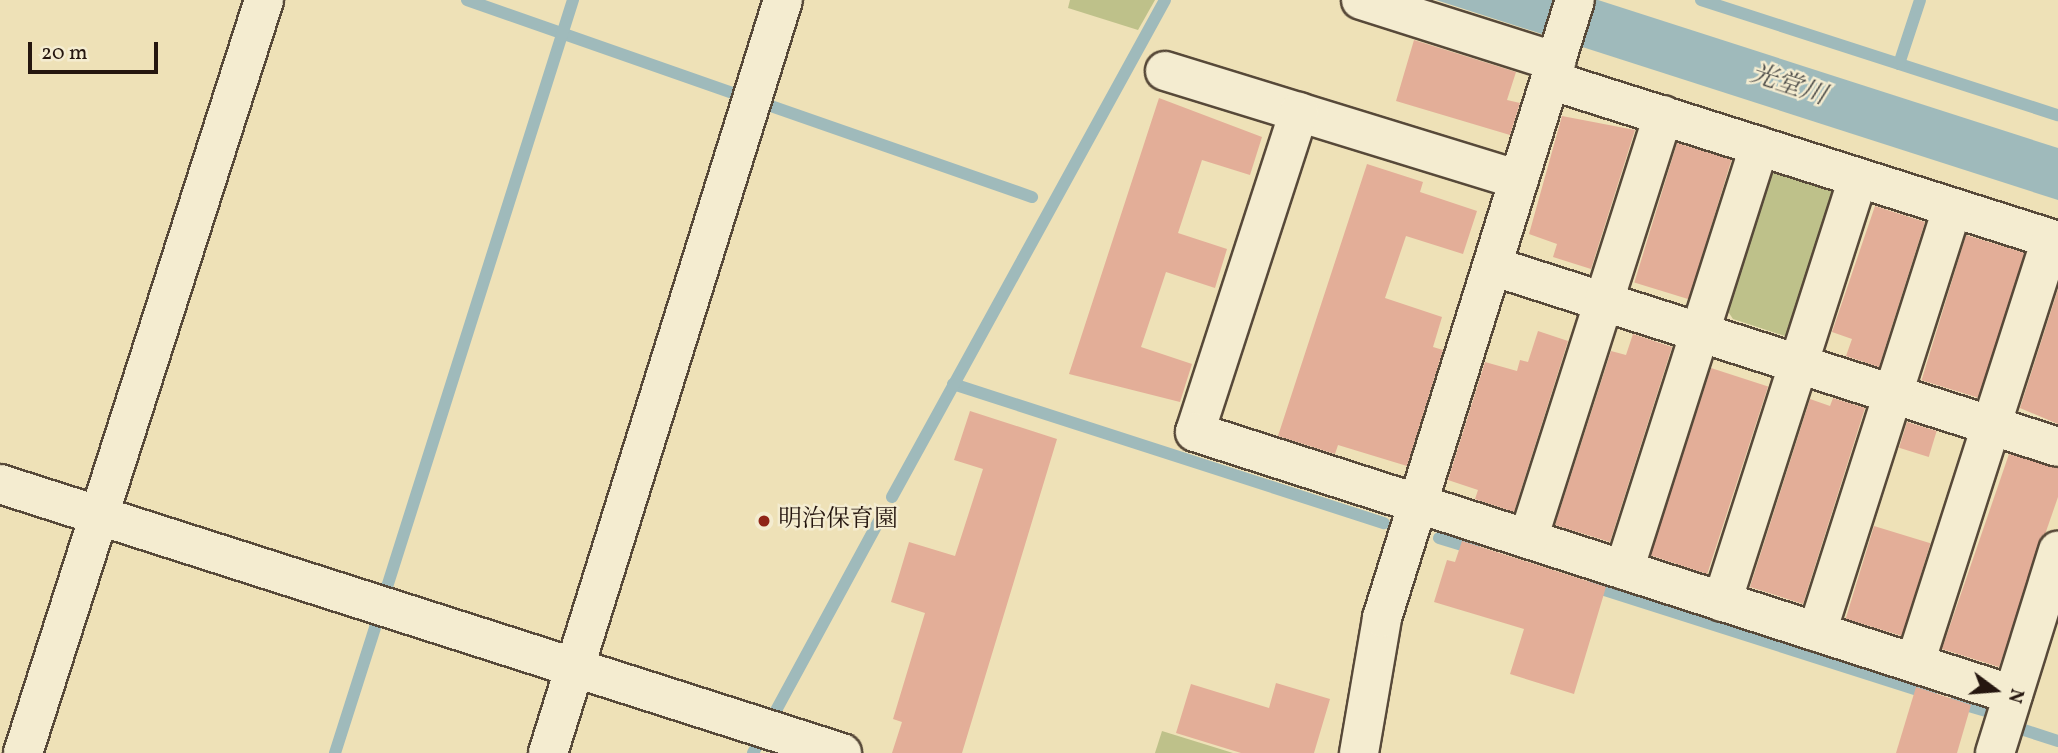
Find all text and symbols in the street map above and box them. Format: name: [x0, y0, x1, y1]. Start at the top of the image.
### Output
scale bar: [32, 28, 161, 72]
text: 20 m: [41, 39, 87, 68]
water label: 光堂川: [1746, 59, 1830, 113]
place label: 明治保育園: [778, 507, 898, 535]
marker: 明治保育園: [756, 513, 772, 529]
north arrow: [1960, 655, 2030, 725]
text: N: [2001, 686, 2030, 706]

